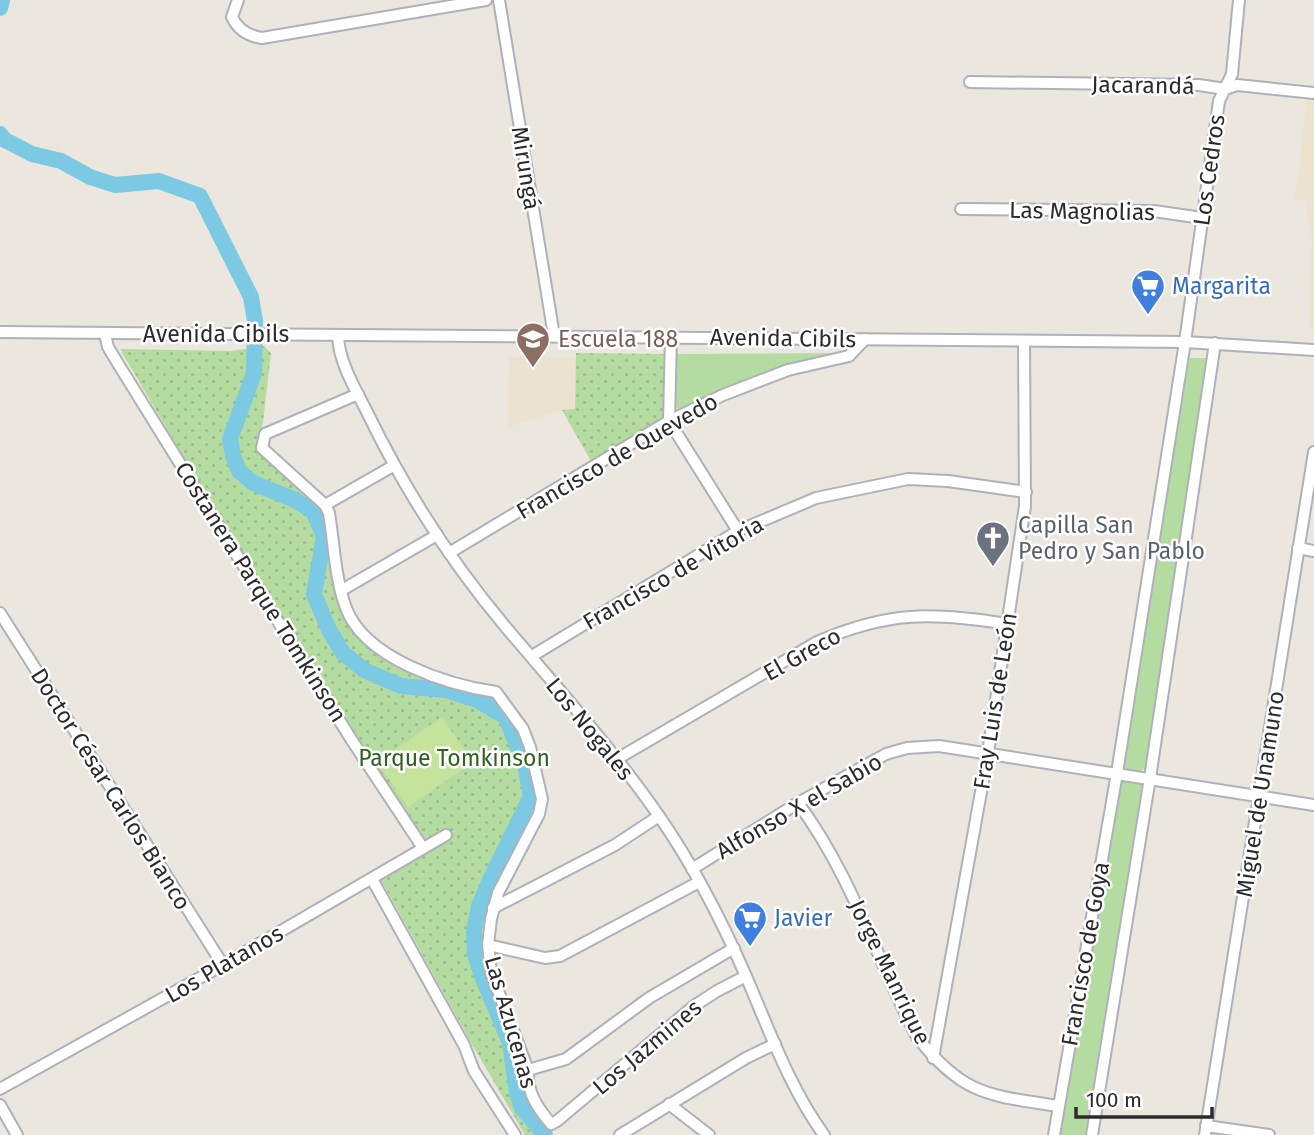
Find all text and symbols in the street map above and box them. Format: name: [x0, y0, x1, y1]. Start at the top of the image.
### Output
street label: Jacarandá: [1091, 70, 1195, 100]
street label: Los Cedros: [1187, 112, 1231, 228]
street label: Mirungá: [506, 124, 546, 212]
street label: Las Magnolias: [1009, 196, 1155, 226]
supermarket icon: Margarita: [1129, 267, 1167, 316]
place label: Margarita: [1172, 272, 1271, 300]
street label: Avenida Cibils: [143, 320, 289, 348]
school or university icon: Escuela 188: [514, 320, 552, 369]
street label: Avenida Cibils: [710, 323, 856, 353]
place label: Escuela 188: [558, 325, 678, 353]
street label: Francisco de Quevedo: [511, 387, 723, 525]
street label: Costanera Parque Tomkinson: [169, 457, 353, 727]
street label: Francisco de Vitoria: [578, 510, 768, 636]
place label: Capilla San Pedro y San Pablo: [1018, 511, 1205, 565]
church icon: Capilla San Pedro y San Pablo: [974, 519, 1012, 568]
street label: Fray Luis de León: [967, 611, 1023, 791]
street label: El Greco: [758, 621, 846, 687]
street label: Doctor César Carlos Bianco: [25, 663, 197, 915]
street label: Los Nogales: [540, 672, 640, 786]
street label: Miguel de Unamuno: [1230, 689, 1290, 899]
park label: Parque Tomkinson: [358, 744, 550, 772]
street label: Alfonso X el Sabio: [711, 747, 887, 865]
street label: Francisco de Goya: [1055, 860, 1115, 1048]
street label: Jorge Manrique: [843, 895, 937, 1049]
supermarket icon: Javier: [731, 899, 769, 948]
place label: Javier: [774, 904, 833, 932]
street label: Los Platanos: [160, 919, 288, 1009]
street label: Las Azucenas: [479, 953, 543, 1091]
street label: Los Jazmines: [587, 993, 707, 1101]
scale bar: [1076, 1076, 1212, 1120]
text: 100 m: [1086, 1087, 1142, 1113]

